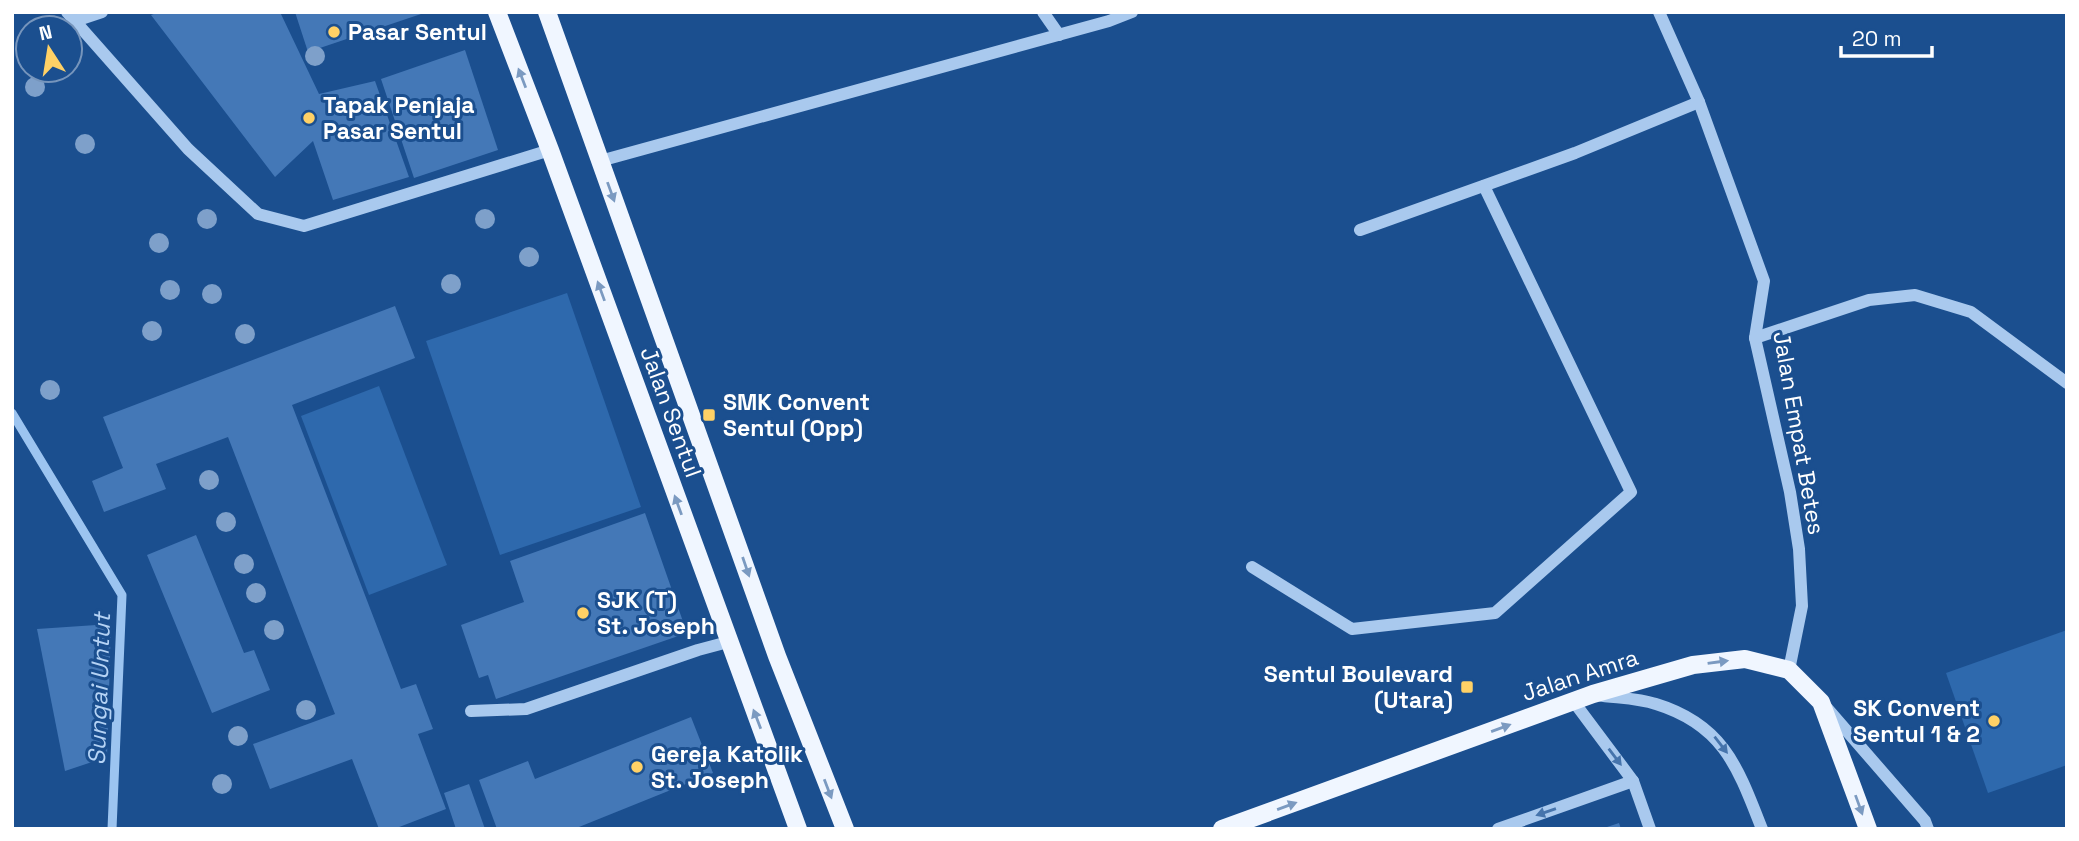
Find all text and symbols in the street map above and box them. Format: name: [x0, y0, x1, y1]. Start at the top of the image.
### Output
north arrow: [14, 14, 84, 84]
scale bar: [1841, 14, 1932, 58]
place label: Pasar Sentul: [348, 17, 487, 47]
text: N: [37, 19, 54, 46]
marker: Pasar Sentul: [326, 24, 342, 40]
text: 20 m: [1852, 25, 1902, 52]
one-way arrow: [516, 67, 527, 88]
place label: Tapak Penjaja Pasar Sentul: [323, 90, 475, 146]
marker: Tapak Penjaja Pasar Sentul: [301, 110, 317, 126]
one-way arrow: [606, 181, 617, 202]
one-way arrow: [595, 281, 606, 302]
street label: Jalan Empat Betes: [1766, 329, 1832, 537]
street label: Jalan Sentul: [633, 343, 709, 481]
place label: SMK Convent Sentul (Opp): [723, 387, 870, 443]
marker: SMK Convent Sentul (Opp): [701, 407, 717, 423]
one-way arrow: [672, 495, 683, 516]
one-way arrow: [741, 557, 752, 578]
place label: SJK (T) St. Joseph: [597, 585, 715, 641]
marker: SJK (T) St. Joseph: [575, 605, 591, 621]
water label: Sungai Untut: [81, 610, 117, 766]
street label: Jalan Amra: [1518, 642, 1642, 708]
one-way arrow: [1707, 657, 1729, 668]
place label: Sentul Boulevard (Utara): [1264, 659, 1453, 715]
marker: Sentul Boulevard (Utara): [1459, 679, 1475, 695]
place label: SK Convent Sentul 1 & 2: [1853, 693, 1980, 749]
one-way arrow: [751, 708, 762, 729]
marker: SK Convent Sentul 1 & 2: [1986, 713, 2002, 729]
one-way arrow: [1490, 722, 1511, 733]
one-way arrow: [1713, 736, 1728, 754]
place label: Gereja Katolik St. Joseph: [651, 739, 803, 795]
one-way arrow: [1607, 748, 1621, 766]
marker: Gereja Katolik St. Joseph: [629, 759, 645, 775]
one-way arrow: [822, 778, 833, 799]
one-way arrow: [1854, 794, 1865, 815]
one-way arrow: [1276, 800, 1297, 811]
one-way arrow: [1535, 807, 1556, 818]

